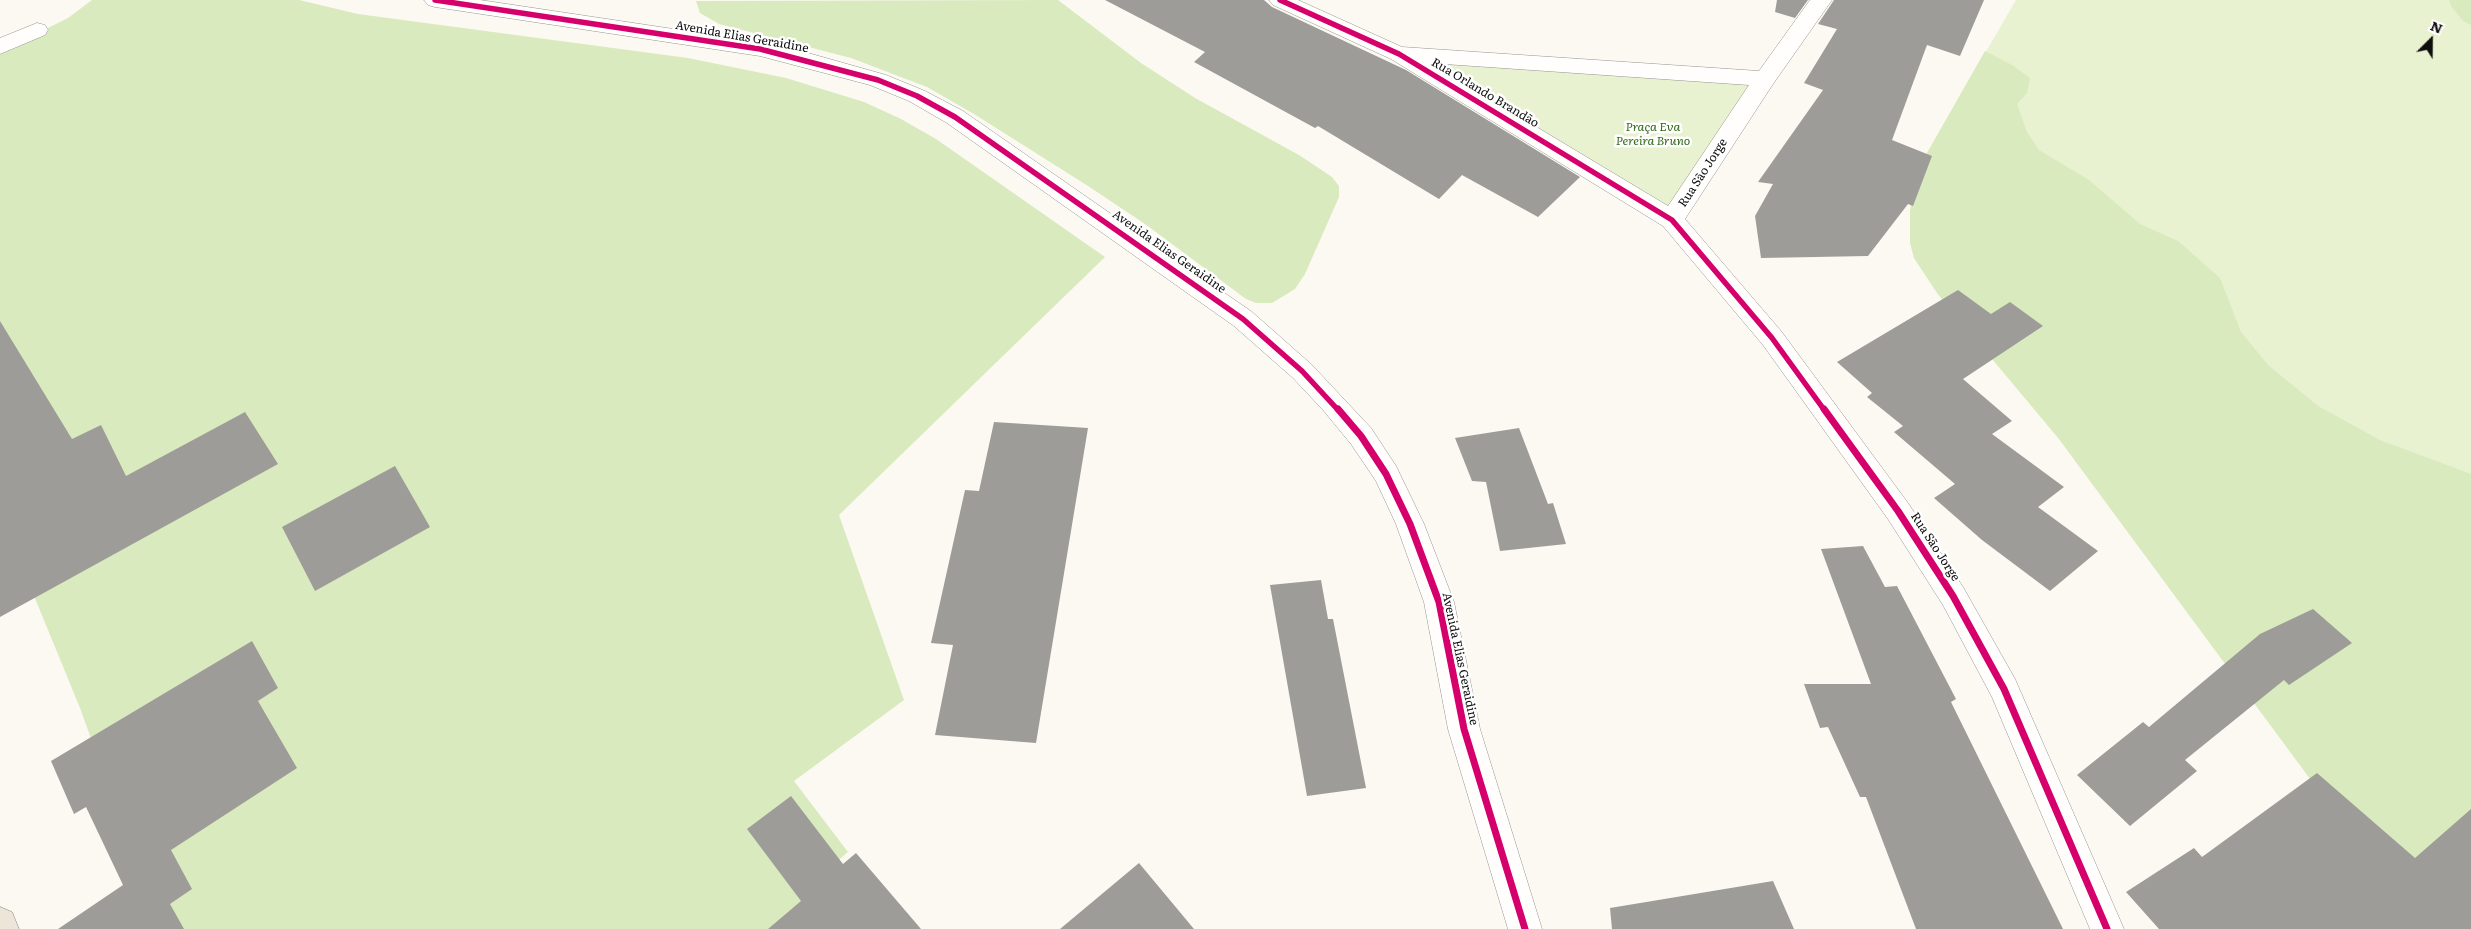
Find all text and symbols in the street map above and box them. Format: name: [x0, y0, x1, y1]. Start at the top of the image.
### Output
north arrow: [2406, 15, 2456, 65]
text: N: [2428, 15, 2446, 38]
street label: Avenida Elias Geraidine: [674, 18, 810, 56]
street label: Rua Orlando Brandão: [1429, 55, 1541, 131]
park label: Praça Eva Pereira Bruno: [1616, 120, 1690, 148]
street label: Rua São Jorge: [1675, 136, 1731, 210]
street label: Avenida Elias Geraidine: [1109, 207, 1229, 297]
street label: Rua São Jorge: [1907, 510, 1963, 584]
street label: Avenida Elias Geraidine: [1439, 591, 1481, 727]

